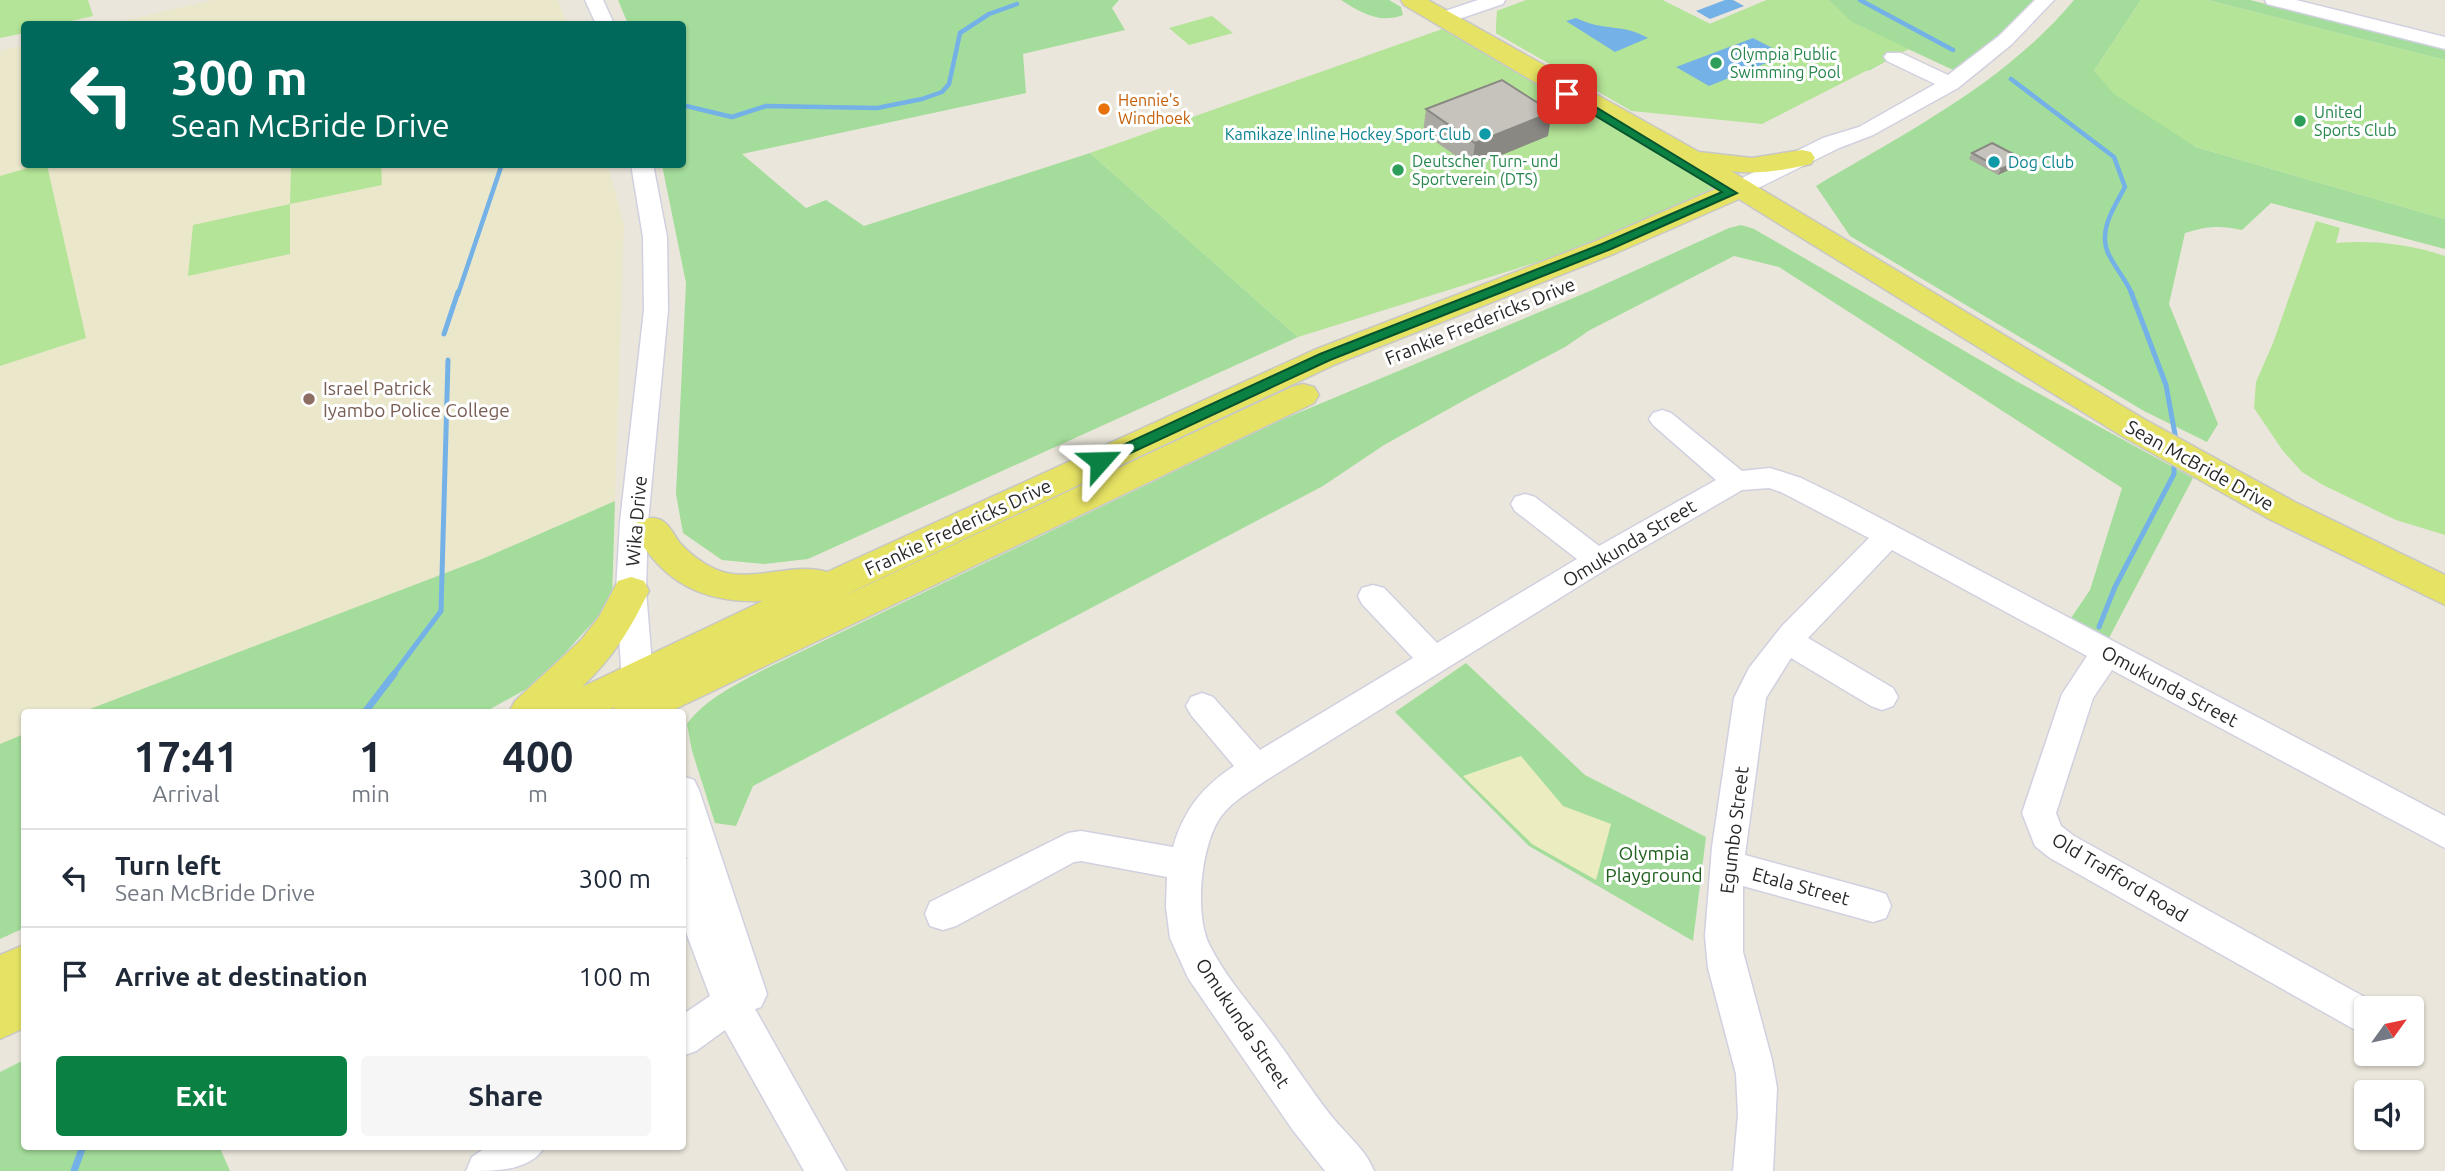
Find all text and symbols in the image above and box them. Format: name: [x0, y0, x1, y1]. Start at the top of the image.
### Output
place label: Olympia Public Swimming Pool: [1730, 45, 1840, 81]
icon: left: [56, 49, 147, 140]
text: 300 m: [171, 49, 308, 104]
marker: Olympia Public Swimming Pool: [1708, 55, 1724, 71]
pin: [1537, 64, 1597, 124]
icon: arrive: [1548, 75, 1586, 113]
place label: Hennie's Windhoek: [1118, 91, 1191, 127]
marker: Hennie's Windhoek: [1096, 101, 1112, 117]
place label: United Sports Club: [2314, 103, 2397, 139]
text: Sean McBride Drive: [171, 107, 450, 143]
marker: United Sports Club: [2292, 113, 2308, 129]
place label: Kamikaze Inline Hockey Sport Club: [1225, 125, 1471, 143]
marker: Kamikaze Inline Hockey Sport Club: [1477, 126, 1493, 142]
place label: Deutscher Turn- und Sportverein (DTS): [1412, 152, 1558, 189]
place label: Dog Club: [2008, 153, 2074, 171]
marker: Dog Club: [1986, 154, 2002, 170]
marker: Deutscher Turn- und Sportverein (DTS): [1390, 162, 1406, 178]
street label: Frankie Fredericks Drive: [1382, 273, 1578, 369]
place label: Israel Patrick Iyambo Police College: [323, 377, 510, 421]
marker: Israel Patrick Iyambo Police College: [301, 391, 317, 407]
street label: Sean McBride Drive: [2122, 415, 2278, 515]
position arrow: [1063, 424, 1137, 498]
street label: Frankie Fredericks Drive: [861, 474, 1055, 580]
street label: Wika Drive: [621, 475, 651, 567]
street label: Omukunda Street: [1558, 494, 1700, 591]
street label: Omukunda Street: [2098, 641, 2243, 732]
text: 17:41: [134, 733, 239, 780]
text: 1: [359, 733, 382, 780]
text: 400: [502, 733, 573, 780]
street label: Egumbo Street: [1715, 764, 1753, 895]
text: Arrival: [153, 781, 220, 806]
text: min: [351, 781, 390, 806]
text: m: [528, 781, 548, 806]
street label: Old Trafford Road: [2048, 828, 2192, 926]
park label: Olympia Playground: [1605, 842, 1703, 886]
text: Turn left: [115, 851, 221, 880]
icon: left: [56, 859, 94, 897]
street label: Etala Street: [1750, 862, 1853, 910]
text: 300 m: [579, 864, 651, 893]
text: Sean McBride Drive: [115, 880, 315, 905]
street label: Omukunda Street: [1192, 954, 1295, 1092]
icon: arrive: [56, 957, 94, 995]
text: Arrive at destination: [115, 962, 368, 991]
text: 100 m: [579, 962, 651, 991]
north arrow: [2354, 996, 2424, 1066]
map controls: [2354, 996, 2424, 1150]
button: Exit: [56, 1056, 347, 1136]
button: Share: [361, 1056, 651, 1136]
button: sound: [2354, 1080, 2424, 1150]

